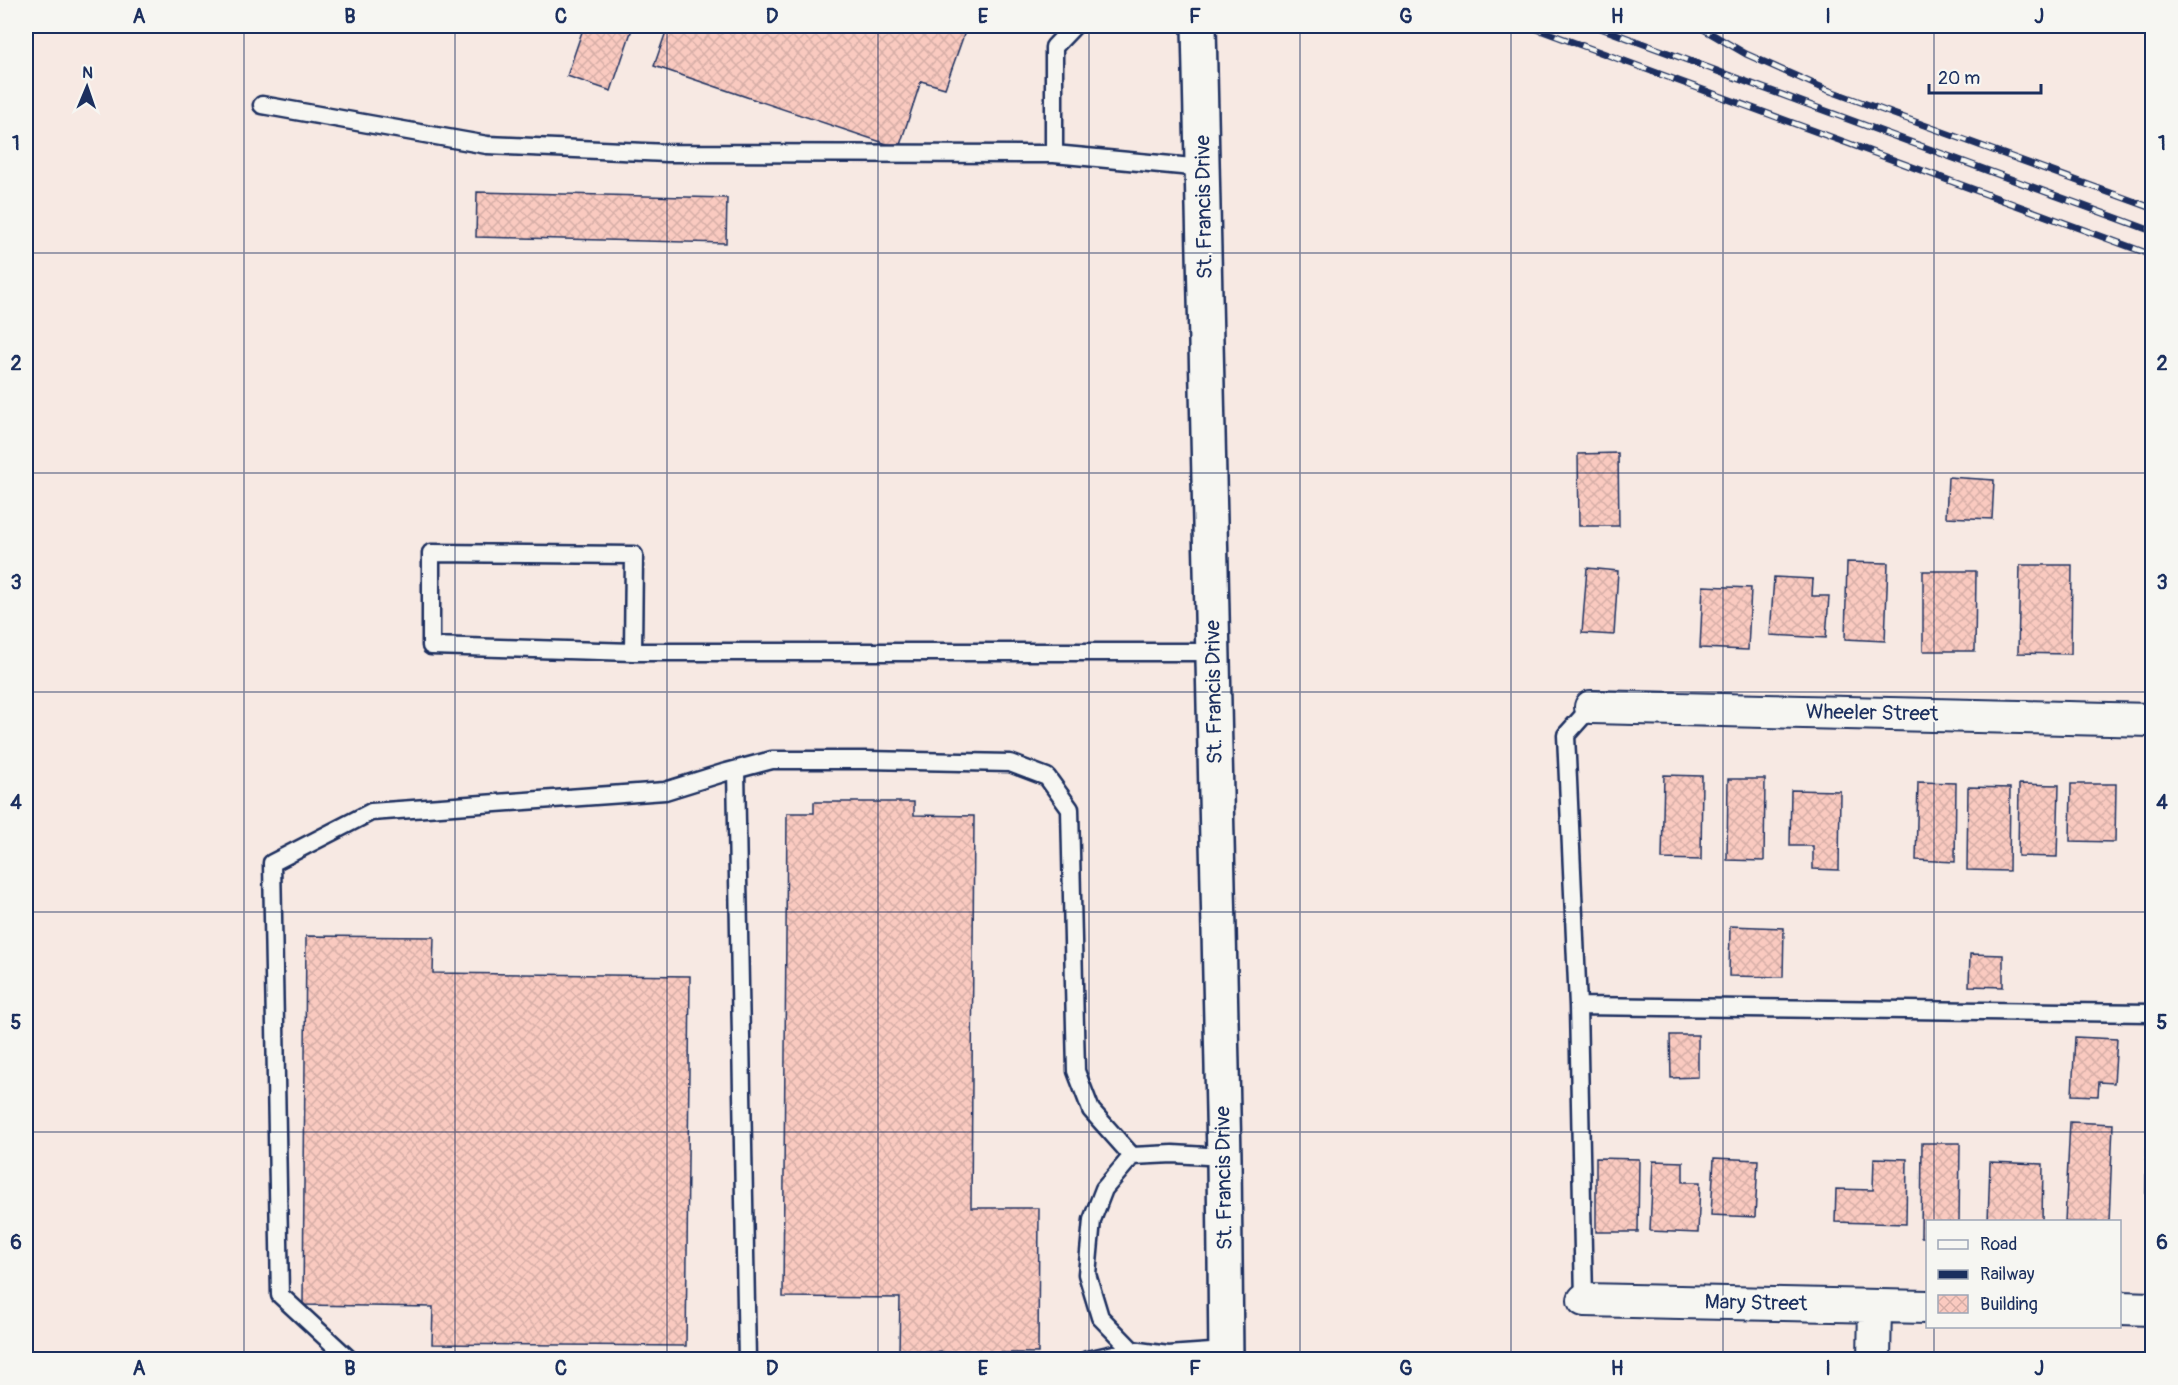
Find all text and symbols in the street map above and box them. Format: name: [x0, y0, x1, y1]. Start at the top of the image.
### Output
text: A: [133, 4, 146, 29]
text: B: [344, 4, 356, 29]
text: C: [555, 4, 567, 29]
text: D: [766, 4, 779, 29]
text: E: [978, 4, 989, 29]
text: F: [1189, 4, 1201, 29]
text: G: [1399, 4, 1413, 29]
text: H: [1611, 4, 1624, 29]
text: I: [1825, 4, 1831, 29]
text: J: [2034, 4, 2044, 29]
north arrow: [57, 57, 117, 117]
scale bar: [1929, 57, 2042, 95]
text: N: [82, 63, 93, 83]
text: 20 m: [1938, 67, 1980, 90]
text: 1: [12, 131, 20, 156]
text: 1: [2158, 131, 2166, 156]
street label: St. Francis Drive: [1189, 134, 1219, 279]
text: 2: [10, 351, 22, 376]
text: 2: [2156, 351, 2168, 376]
text: 3: [10, 570, 22, 595]
text: 3: [2156, 570, 2168, 595]
street label: St. Francis Drive: [1199, 619, 1229, 764]
street label: Wheeler Street: [1805, 698, 1939, 728]
text: 4: [10, 790, 22, 815]
text: 4: [2156, 790, 2168, 815]
text: 5: [11, 1010, 22, 1035]
text: 5: [2157, 1010, 2168, 1035]
street label: St. Francis Drive: [1209, 1105, 1239, 1250]
legend: [1926, 1220, 2121, 1328]
text: 6: [10, 1230, 22, 1255]
text: 6: [2156, 1230, 2168, 1255]
text: Road: [1980, 1233, 2017, 1256]
text: Railway: [1980, 1263, 2035, 1286]
street label: Mary Street: [1704, 1289, 1808, 1317]
text: Building: [1980, 1293, 2038, 1316]
text: A: [133, 1356, 146, 1381]
text: B: [344, 1356, 356, 1381]
text: C: [555, 1356, 567, 1381]
text: D: [766, 1356, 779, 1381]
text: E: [978, 1356, 989, 1381]
text: F: [1189, 1356, 1201, 1381]
text: G: [1399, 1356, 1413, 1381]
text: H: [1611, 1356, 1624, 1381]
text: I: [1825, 1356, 1831, 1381]
text: J: [2034, 1356, 2044, 1381]

